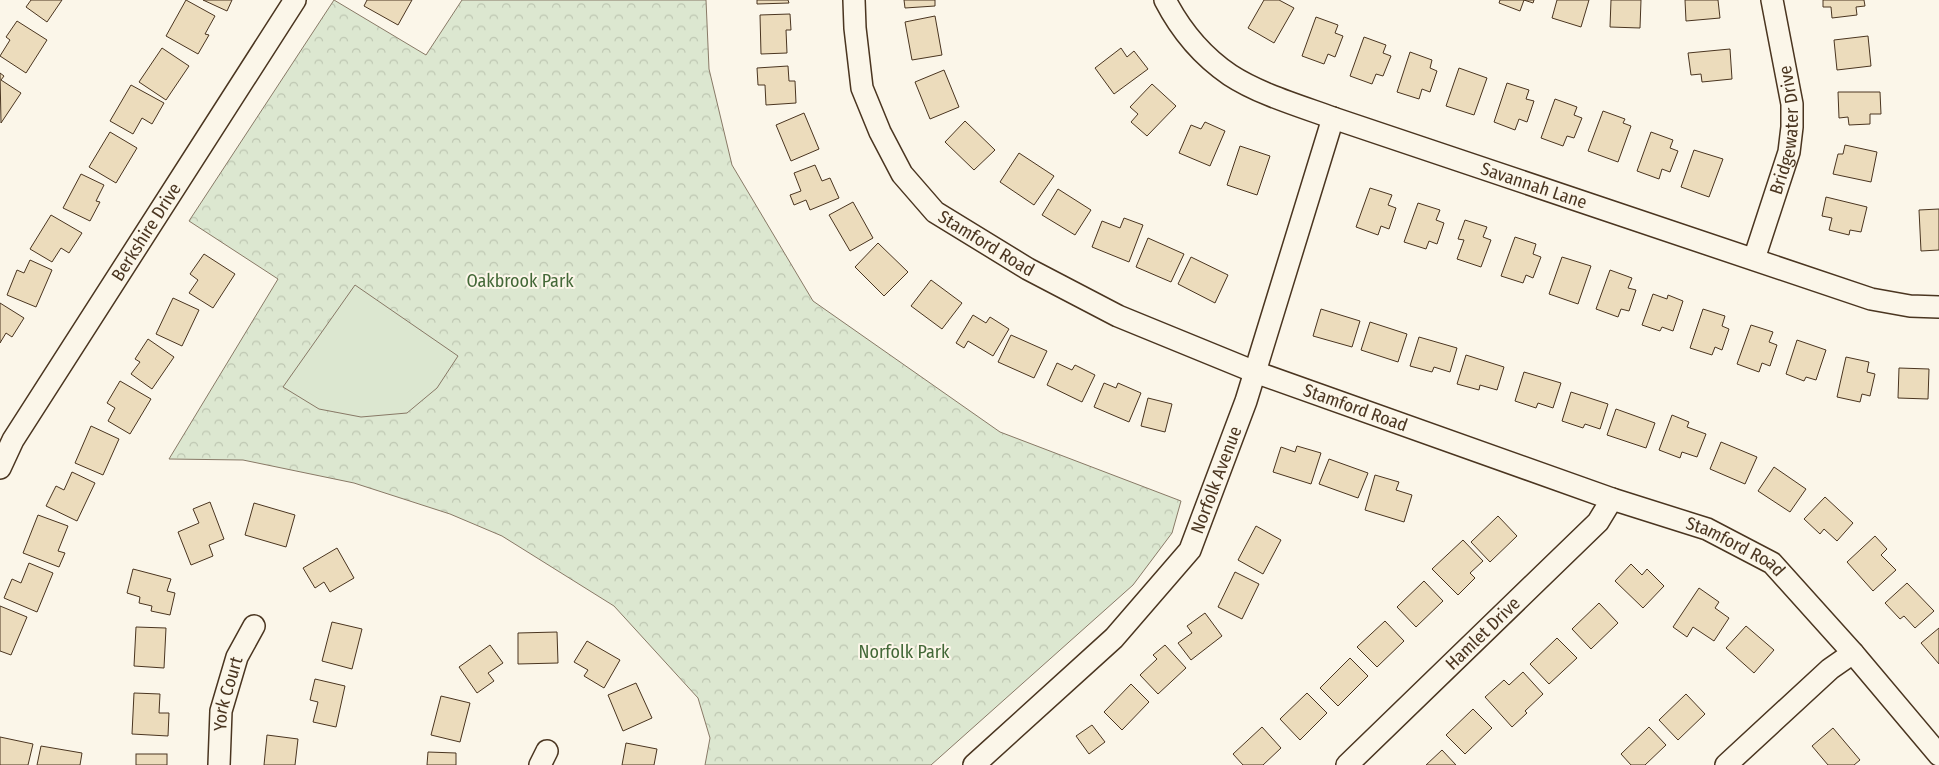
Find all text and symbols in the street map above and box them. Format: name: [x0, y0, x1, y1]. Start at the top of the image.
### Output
street label: Bridgewater Drive: [1765, 64, 1803, 197]
street label: Savannah Lane: [1478, 157, 1590, 214]
street label: Berkshire Drive: [107, 179, 186, 285]
street label: Stamford Road: [934, 206, 1038, 281]
park label: Oakbrook Park: [466, 270, 574, 292]
street label: Stamford Road: [1300, 379, 1411, 436]
street label: Norfolk Avenue: [1186, 423, 1246, 537]
street label: Stamford Road: [1683, 512, 1790, 581]
street label: Hamlet Drive: [1441, 592, 1525, 675]
park label: Norfolk Park: [859, 641, 950, 663]
street label: York Court: [209, 654, 248, 732]

